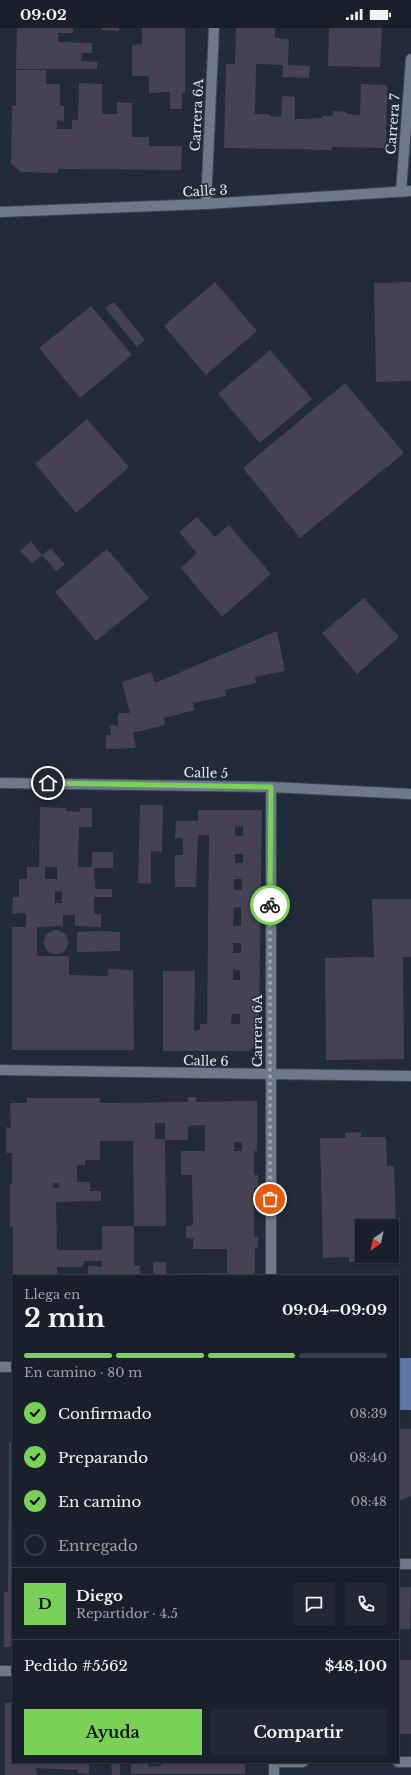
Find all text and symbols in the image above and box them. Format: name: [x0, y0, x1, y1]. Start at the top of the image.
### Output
text: 09:02: [20, 5, 67, 24]
street label: Carrera 6A: [187, 77, 207, 152]
street label: Carrera 7: [382, 93, 404, 155]
street label: Calle 3: [182, 181, 228, 201]
street label: Calle 5: [184, 764, 228, 782]
pin: [31, 766, 65, 800]
icon: home: [37, 772, 59, 794]
courier: [250, 885, 290, 925]
icon: bike: [259, 894, 281, 916]
street label: Carrera 6A: [249, 994, 266, 1067]
street label: Calle 6: [183, 1052, 229, 1070]
pin: [253, 1182, 287, 1216]
icon: bag: [259, 1188, 281, 1210]
north arrow: [355, 1219, 399, 1263]
map controls: [355, 1219, 399, 1263]
text: Llega en: [24, 1286, 80, 1303]
text: 09:04–09:09: [282, 1300, 387, 1319]
text: 2 min: [24, 1302, 105, 1334]
text: En camino · 80 m: [24, 1364, 142, 1381]
icon: check: [24, 1402, 46, 1424]
text: Confirmado: [58, 1404, 151, 1423]
text: 08:39: [350, 1405, 387, 1422]
icon: check: [24, 1446, 46, 1468]
text: Preparando: [58, 1448, 148, 1467]
text: 08:40: [349, 1449, 387, 1466]
icon: check: [24, 1490, 46, 1512]
text: En camino: [58, 1492, 141, 1511]
text: 08:48: [351, 1493, 387, 1510]
text: Entregado: [58, 1536, 138, 1555]
button: chat: [293, 1583, 335, 1625]
button: phone: [345, 1583, 387, 1625]
text: Diego: [76, 1586, 123, 1605]
text: D: [38, 1594, 52, 1613]
text: Repartidor · 4.5: [76, 1605, 178, 1622]
text: Pedido #5562: [24, 1656, 128, 1675]
text: $48,100: [325, 1656, 387, 1675]
button: Ayuda: [24, 1709, 202, 1755]
button: Compartir: [210, 1709, 387, 1755]

